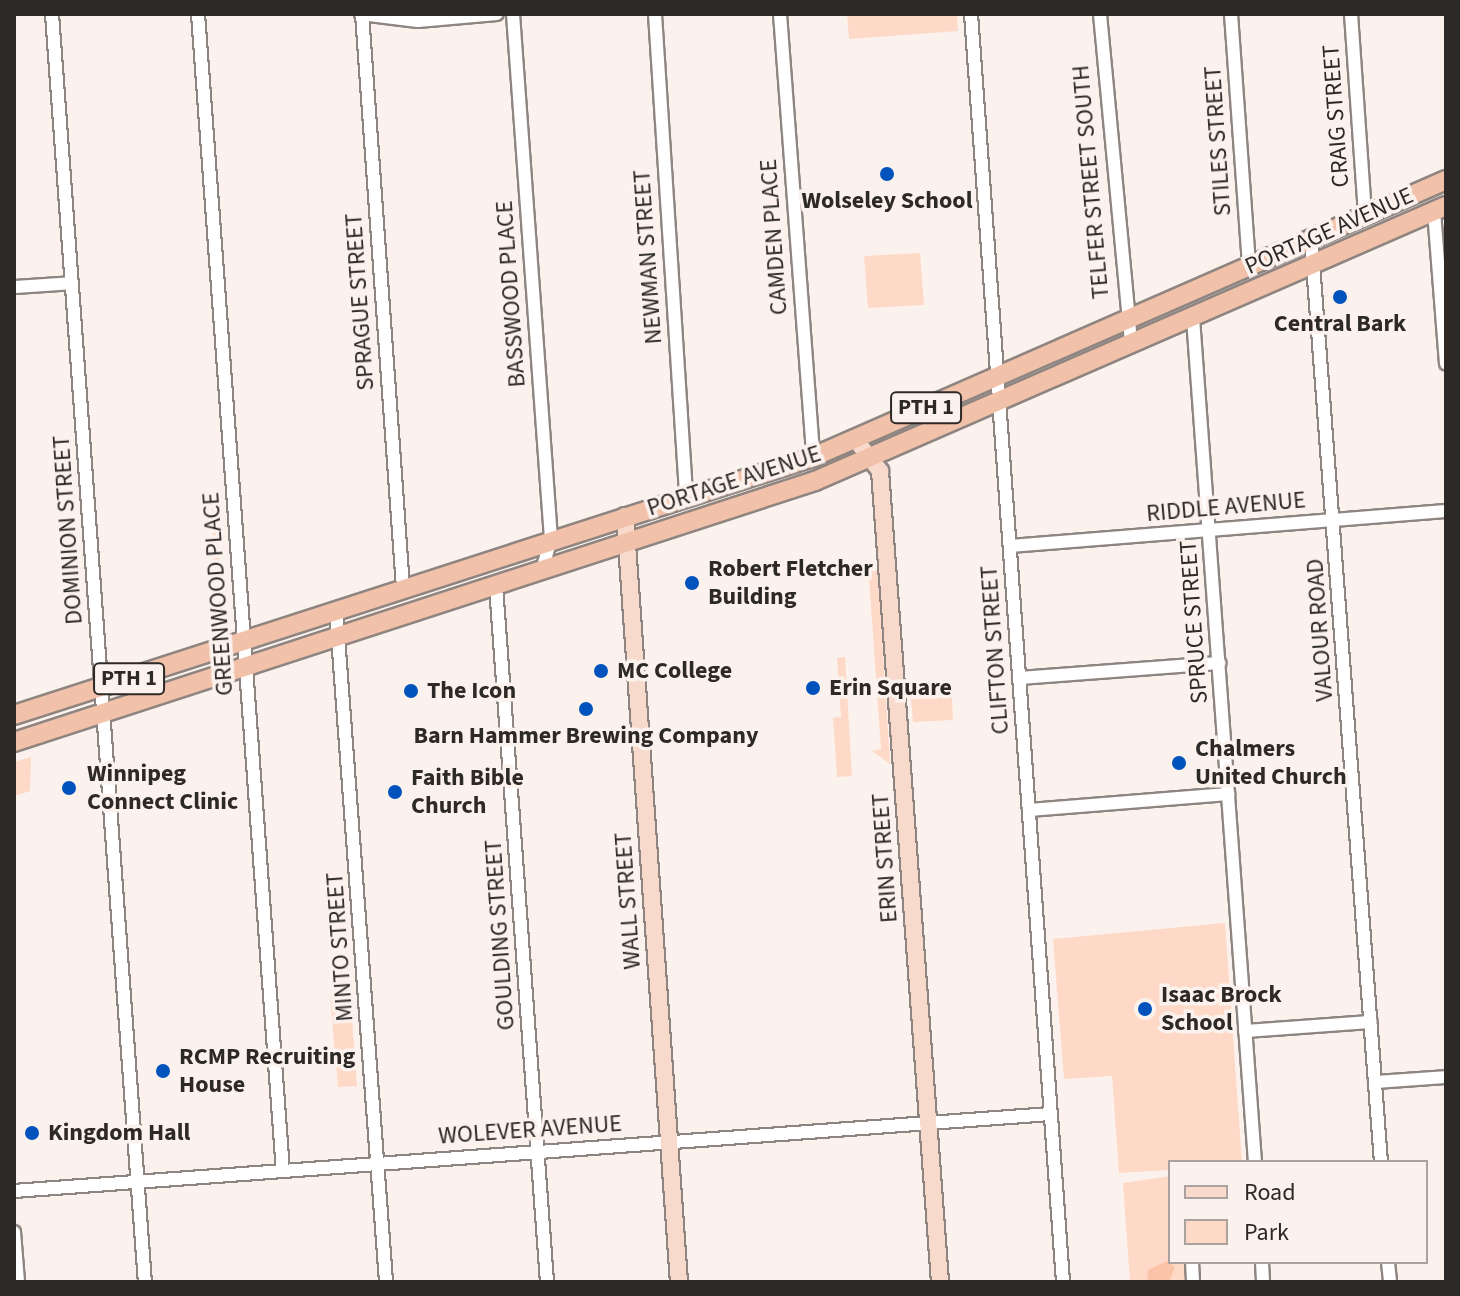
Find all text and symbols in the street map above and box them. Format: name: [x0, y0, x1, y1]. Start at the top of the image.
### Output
street label: CRAIG STREET: [1317, 44, 1355, 188]
street label: TELFER STREET SOUTH: [1066, 64, 1116, 300]
street label: STILES STREET: [1198, 65, 1238, 217]
street label: CAMDEN PLACE: [754, 158, 794, 316]
marker: Wolseley School: [878, 165, 896, 183]
street label: NEWMAN STREET: [628, 169, 668, 345]
street label: PORTAGE AVENUE: [1240, 181, 1418, 281]
place label: Wolseley School: [801, 187, 973, 215]
street label: BASSWOOD PLACE: [490, 200, 532, 388]
street label: SPRAGUE STREET: [339, 212, 381, 392]
marker: Central Bark: [1331, 288, 1349, 306]
place label: Central Bark: [1274, 310, 1406, 338]
road number: PTH 1: [890, 390, 962, 426]
street label: DOMINION STREET: [47, 434, 89, 626]
street label: PORTAGE AVENUE: [643, 439, 825, 523]
street label: RIDDLE AVENUE: [1145, 486, 1307, 528]
street label: GREENWOOD PLACE: [197, 491, 239, 697]
street label: SPRUCE STREET: [1174, 539, 1214, 705]
place label: Robert Fletcher Building: [708, 555, 873, 611]
street label: VALOUR ROAD: [1301, 558, 1339, 702]
street label: CLIFTON STREET: [975, 565, 1015, 735]
marker: Robert Fletcher Building: [683, 574, 701, 592]
place label: MC College: [617, 657, 732, 685]
road number: PTH 1: [93, 661, 165, 697]
marker: MC College: [592, 662, 610, 680]
place label: Erin Square: [829, 674, 952, 702]
place label: The Icon: [427, 677, 516, 705]
marker: Erin Square: [804, 679, 822, 697]
marker: The Icon: [402, 682, 420, 700]
marker: Barn Hammer Brewing Company: [577, 700, 595, 718]
place label: Barn Hammer Brewing Company: [414, 722, 758, 750]
place label: Chalmers United Church: [1195, 735, 1347, 791]
marker: Chalmers United Church: [1170, 754, 1188, 772]
place label: Winnipeg Connect Clinic: [87, 760, 238, 816]
place label: Faith Bible Church: [411, 764, 524, 820]
marker: Winnipeg Connect Clinic: [58, 777, 80, 799]
marker: Faith Bible Church: [386, 783, 404, 801]
street label: ERIN STREET: [866, 792, 904, 924]
street label: WALL STREET: [609, 832, 647, 970]
street label: GOULDING STREET: [479, 839, 521, 1031]
street label: MINTO STREET: [320, 872, 360, 1022]
place label: Isaac Brock School: [1161, 981, 1282, 1037]
marker: Isaac Brock School: [1136, 1000, 1154, 1018]
place label: RCMP Recruiting House: [179, 1043, 355, 1099]
marker: RCMP Recruiting House: [154, 1062, 172, 1080]
street label: WOLEVER AVENUE: [437, 1109, 623, 1151]
place label: Kingdom Hall: [48, 1119, 190, 1147]
marker: Kingdom Hall: [23, 1124, 41, 1142]
legend: [1168, 1160, 1428, 1264]
text: Road: [1244, 1175, 1296, 1210]
text: Park: [1244, 1215, 1289, 1250]

